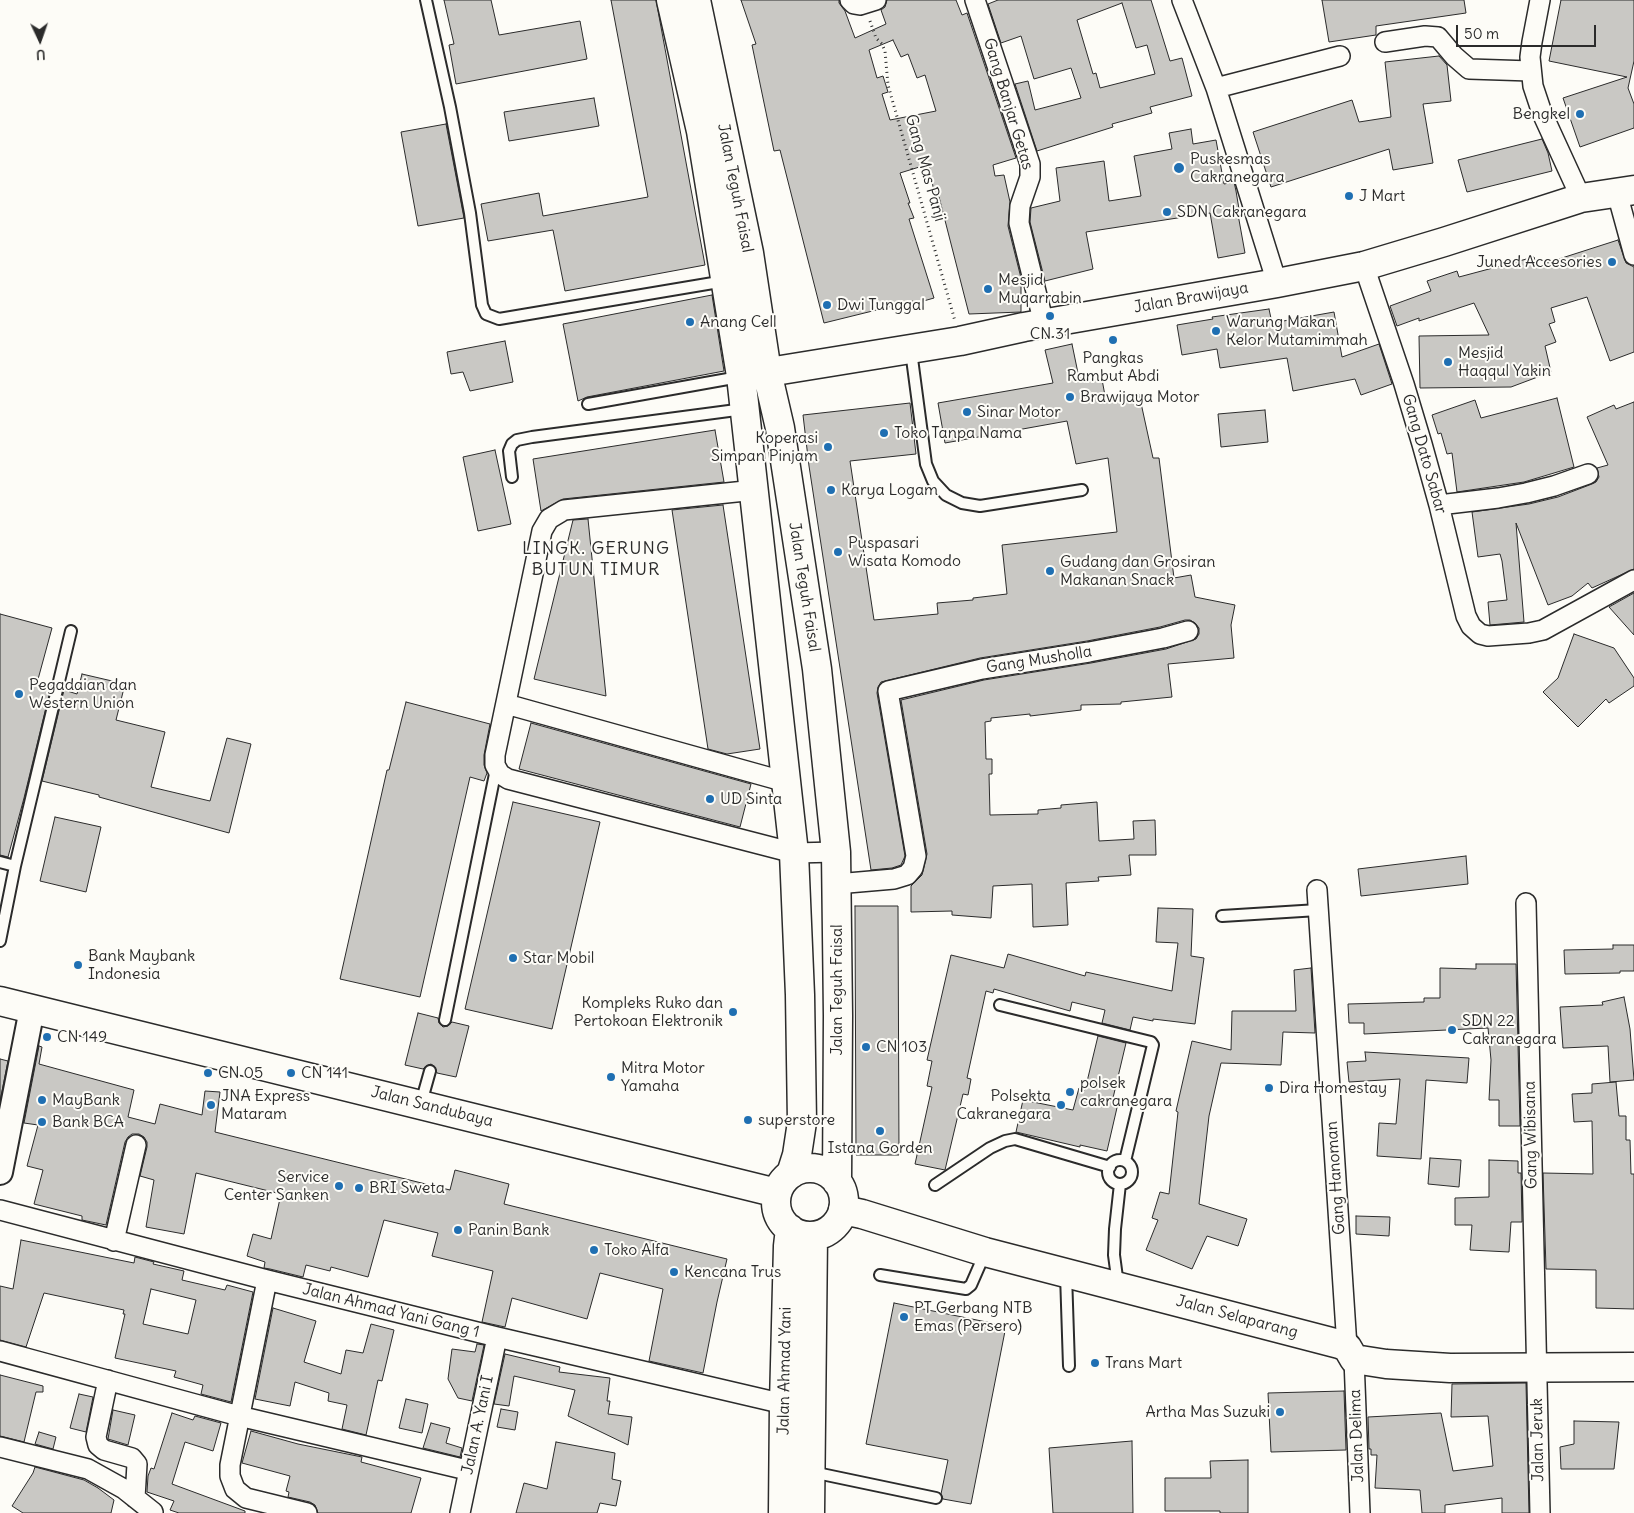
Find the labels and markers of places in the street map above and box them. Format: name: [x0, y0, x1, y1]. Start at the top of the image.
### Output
place label: Bengkel: [1512, 104, 1570, 124]
marker: Bengkel: [1574, 108, 1586, 120]
place label: Puskesmas Cakranegara: [1190, 149, 1285, 187]
marker: Puskesmas Cakranegara: [1172, 161, 1186, 175]
place label: J Mart: [1359, 186, 1405, 206]
marker: J Mart: [1343, 190, 1355, 202]
place label: SDN Cakranegara: [1177, 202, 1307, 222]
marker: SDN Cakranegara: [1161, 206, 1173, 218]
place label: Juned Accesories: [1476, 252, 1602, 272]
marker: Juned Accesories: [1606, 256, 1618, 268]
place label: Mesjid Muqarrabin: [998, 270, 1082, 308]
marker: Mesjid Muqarrabin: [982, 283, 994, 295]
place label: Dwi Tunggal: [837, 295, 925, 315]
marker: Dwi Tunggal: [821, 299, 833, 311]
marker: CN 31: [1044, 310, 1056, 322]
place label: Anang Cell: [700, 312, 777, 332]
place label: Warung Makan Kelor Mutamimmah: [1226, 312, 1368, 350]
marker: Anang Cell: [684, 316, 696, 328]
place label: CN 31: [1030, 324, 1070, 344]
marker: Warung Makan Kelor Mutamimmah: [1210, 325, 1222, 337]
marker: Pangkas Rambut Abdi: [1107, 334, 1119, 346]
place label: Mesjid Haqqul Yakin: [1458, 343, 1551, 381]
place label: Pangkas Rambut Abdi: [1067, 348, 1159, 386]
marker: Mesjid Haqqul Yakin: [1442, 356, 1454, 368]
place label: Brawijaya Motor: [1080, 387, 1199, 407]
marker: Brawijaya Motor: [1064, 391, 1076, 403]
place label: Sinar Motor: [977, 402, 1061, 422]
marker: Sinar Motor: [961, 406, 973, 418]
place label: Toko Tanpa Nama: [894, 423, 1022, 443]
marker: Toko Tanpa Nama: [878, 427, 890, 439]
place label: Koperasi Simpan Pinjam: [711, 428, 818, 466]
marker: Koperasi Simpan Pinjam: [822, 441, 834, 453]
place label: Karya Logam: [841, 480, 938, 500]
marker: Karya Logam: [825, 484, 837, 496]
place label: Puspasari Wisata Komodo: [848, 533, 961, 571]
marker: Puspasari Wisata Komodo: [832, 546, 844, 558]
place label: Gudang dan Grosiran Makanan Snack: [1060, 552, 1216, 590]
marker: Gudang dan Grosiran Makanan Snack: [1044, 565, 1056, 577]
place label: Pegadaian dan Western Union: [29, 675, 137, 713]
marker: Pegadaian dan Western Union: [13, 688, 25, 700]
place label: UD Sinta: [720, 789, 782, 809]
marker: UD Sinta: [704, 793, 716, 805]
place label: Bank Maybank Indonesia: [88, 946, 195, 984]
place label: Star Mobil: [523, 948, 594, 968]
marker: Star Mobil: [507, 952, 519, 964]
marker: Bank Maybank Indonesia: [72, 959, 84, 971]
place label: Kompleks Ruko dan Pertokoan Elektronik: [574, 993, 723, 1031]
marker: Kompleks Ruko dan Pertokoan Elektronik: [727, 1006, 739, 1018]
place label: SDN 22 Cakranegara: [1462, 1011, 1557, 1049]
marker: SDN 22 Cakranegara: [1446, 1024, 1458, 1036]
place label: CN 149: [57, 1027, 107, 1047]
marker: CN 149: [41, 1031, 53, 1043]
place label: CN 103: [876, 1037, 927, 1057]
marker: CN 103: [860, 1041, 872, 1053]
place label: Mitra Motor Yamaha: [621, 1058, 705, 1096]
place label: CN 05: [218, 1063, 263, 1083]
place label: CN 141: [301, 1063, 348, 1083]
marker: CN 05: [202, 1067, 214, 1079]
marker: CN 141: [285, 1067, 297, 1079]
marker: Mitra Motor Yamaha: [605, 1071, 617, 1083]
place label: polsek cakranegara: [1080, 1073, 1172, 1111]
place label: Dira Homestay: [1279, 1078, 1387, 1098]
marker: Dira Homestay: [1263, 1082, 1275, 1094]
place label: JNA Express Mataram: [221, 1086, 310, 1124]
place label: Polsekta Cakranegara: [956, 1086, 1051, 1124]
marker: polsek cakranegara: [1064, 1086, 1076, 1098]
place label: MayBank: [52, 1090, 120, 1110]
marker: MayBank: [36, 1094, 48, 1106]
marker: JNA Express Mataram: [205, 1099, 217, 1111]
marker: Polsekta Cakranegara: [1055, 1099, 1067, 1111]
place label: superstore: [758, 1110, 835, 1130]
place label: Bank BCA: [52, 1112, 124, 1132]
marker: superstore: [742, 1114, 754, 1126]
marker: Bank BCA: [36, 1116, 48, 1128]
marker: Istana Gorden: [874, 1125, 886, 1137]
place label: Istana Gorden: [827, 1138, 933, 1158]
place label: Service Center Sanken: [224, 1167, 329, 1205]
place label: BRI Sweta: [369, 1178, 445, 1198]
marker: Service Center Sanken: [333, 1180, 345, 1192]
marker: BRI Sweta: [353, 1182, 365, 1194]
place label: Panin Bank: [468, 1220, 549, 1240]
marker: Panin Bank: [452, 1224, 464, 1236]
place label: Toko Alfa: [604, 1240, 669, 1260]
marker: Toko Alfa: [588, 1244, 600, 1256]
place label: Kencana Trus: [684, 1262, 781, 1282]
marker: Kencana Trus: [668, 1266, 680, 1278]
place label: PT Gerbang NTB Emas (Persero): [914, 1298, 1032, 1336]
marker: PT Gerbang NTB Emas (Persero): [898, 1311, 910, 1323]
place label: Trans Mart: [1105, 1353, 1182, 1373]
marker: Trans Mart: [1089, 1357, 1101, 1369]
place label: Artha Mas Suzuki: [1146, 1402, 1270, 1422]
marker: Artha Mas Suzuki: [1274, 1406, 1286, 1418]

